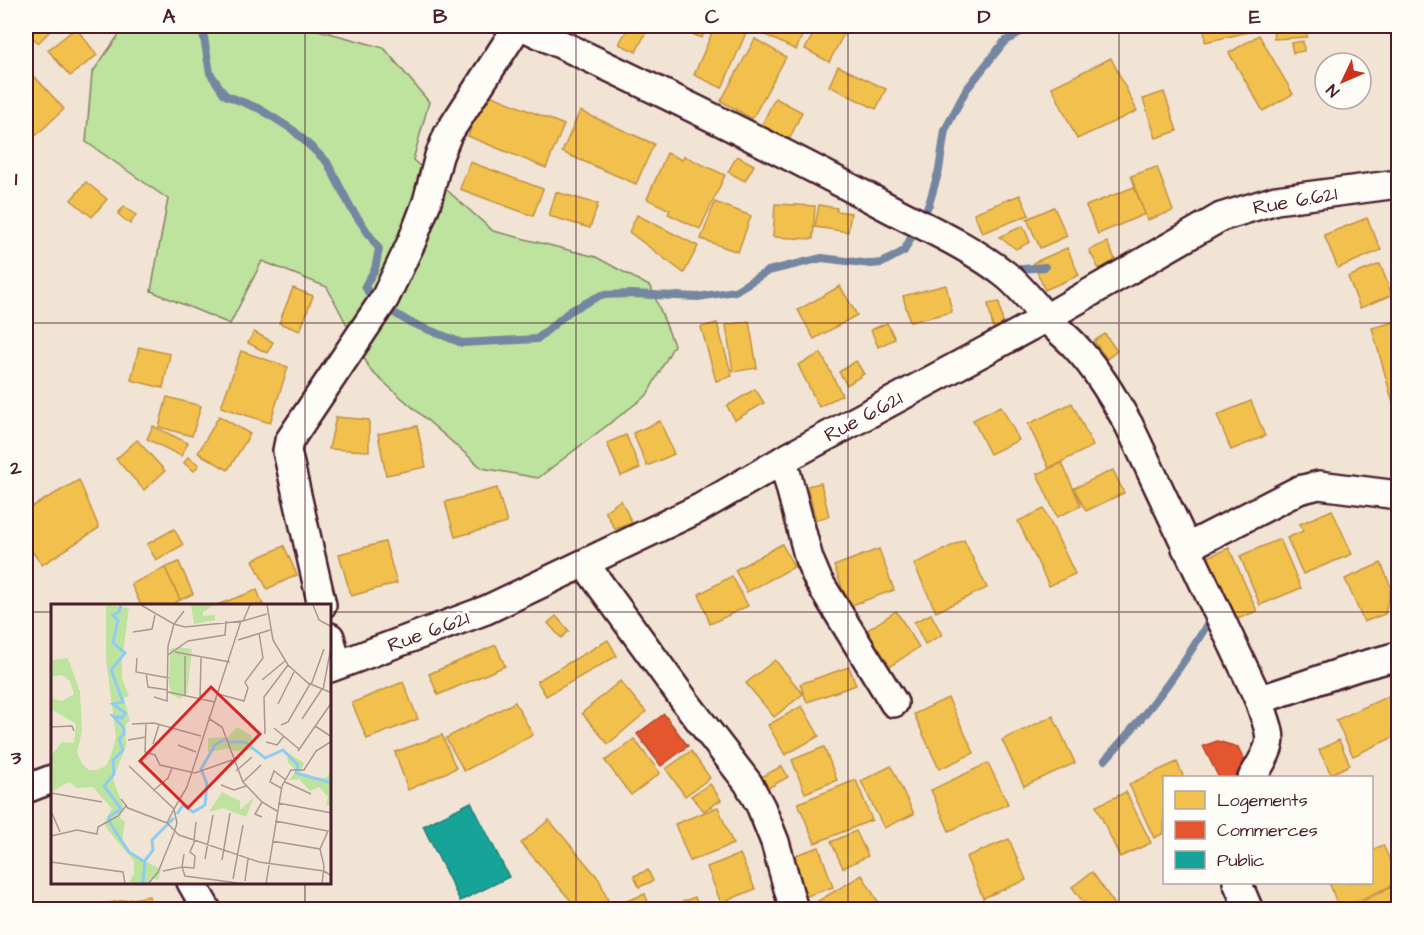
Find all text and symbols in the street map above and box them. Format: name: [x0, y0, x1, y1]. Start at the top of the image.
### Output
text: A: [163, 3, 176, 31]
text: B: [433, 3, 448, 31]
text: C: [705, 3, 720, 31]
text: D: [978, 3, 991, 31]
text: E: [1249, 3, 1261, 31]
north arrow: [1313, 51, 1373, 111]
text: N: [1322, 79, 1344, 102]
text: 1: [15, 165, 18, 193]
street label: Rue 6.621: [1251, 180, 1340, 222]
street label: Rue 6.621: [819, 384, 908, 449]
text: 2: [9, 454, 22, 482]
inset map: [51, 604, 332, 884]
street label: Rue 6.621: [384, 604, 474, 660]
text: 3: [10, 744, 22, 772]
legend: [1163, 776, 1373, 884]
text: Logements: [1217, 788, 1308, 814]
text: Commerces: [1217, 818, 1318, 843]
text: Public: [1217, 848, 1265, 873]

